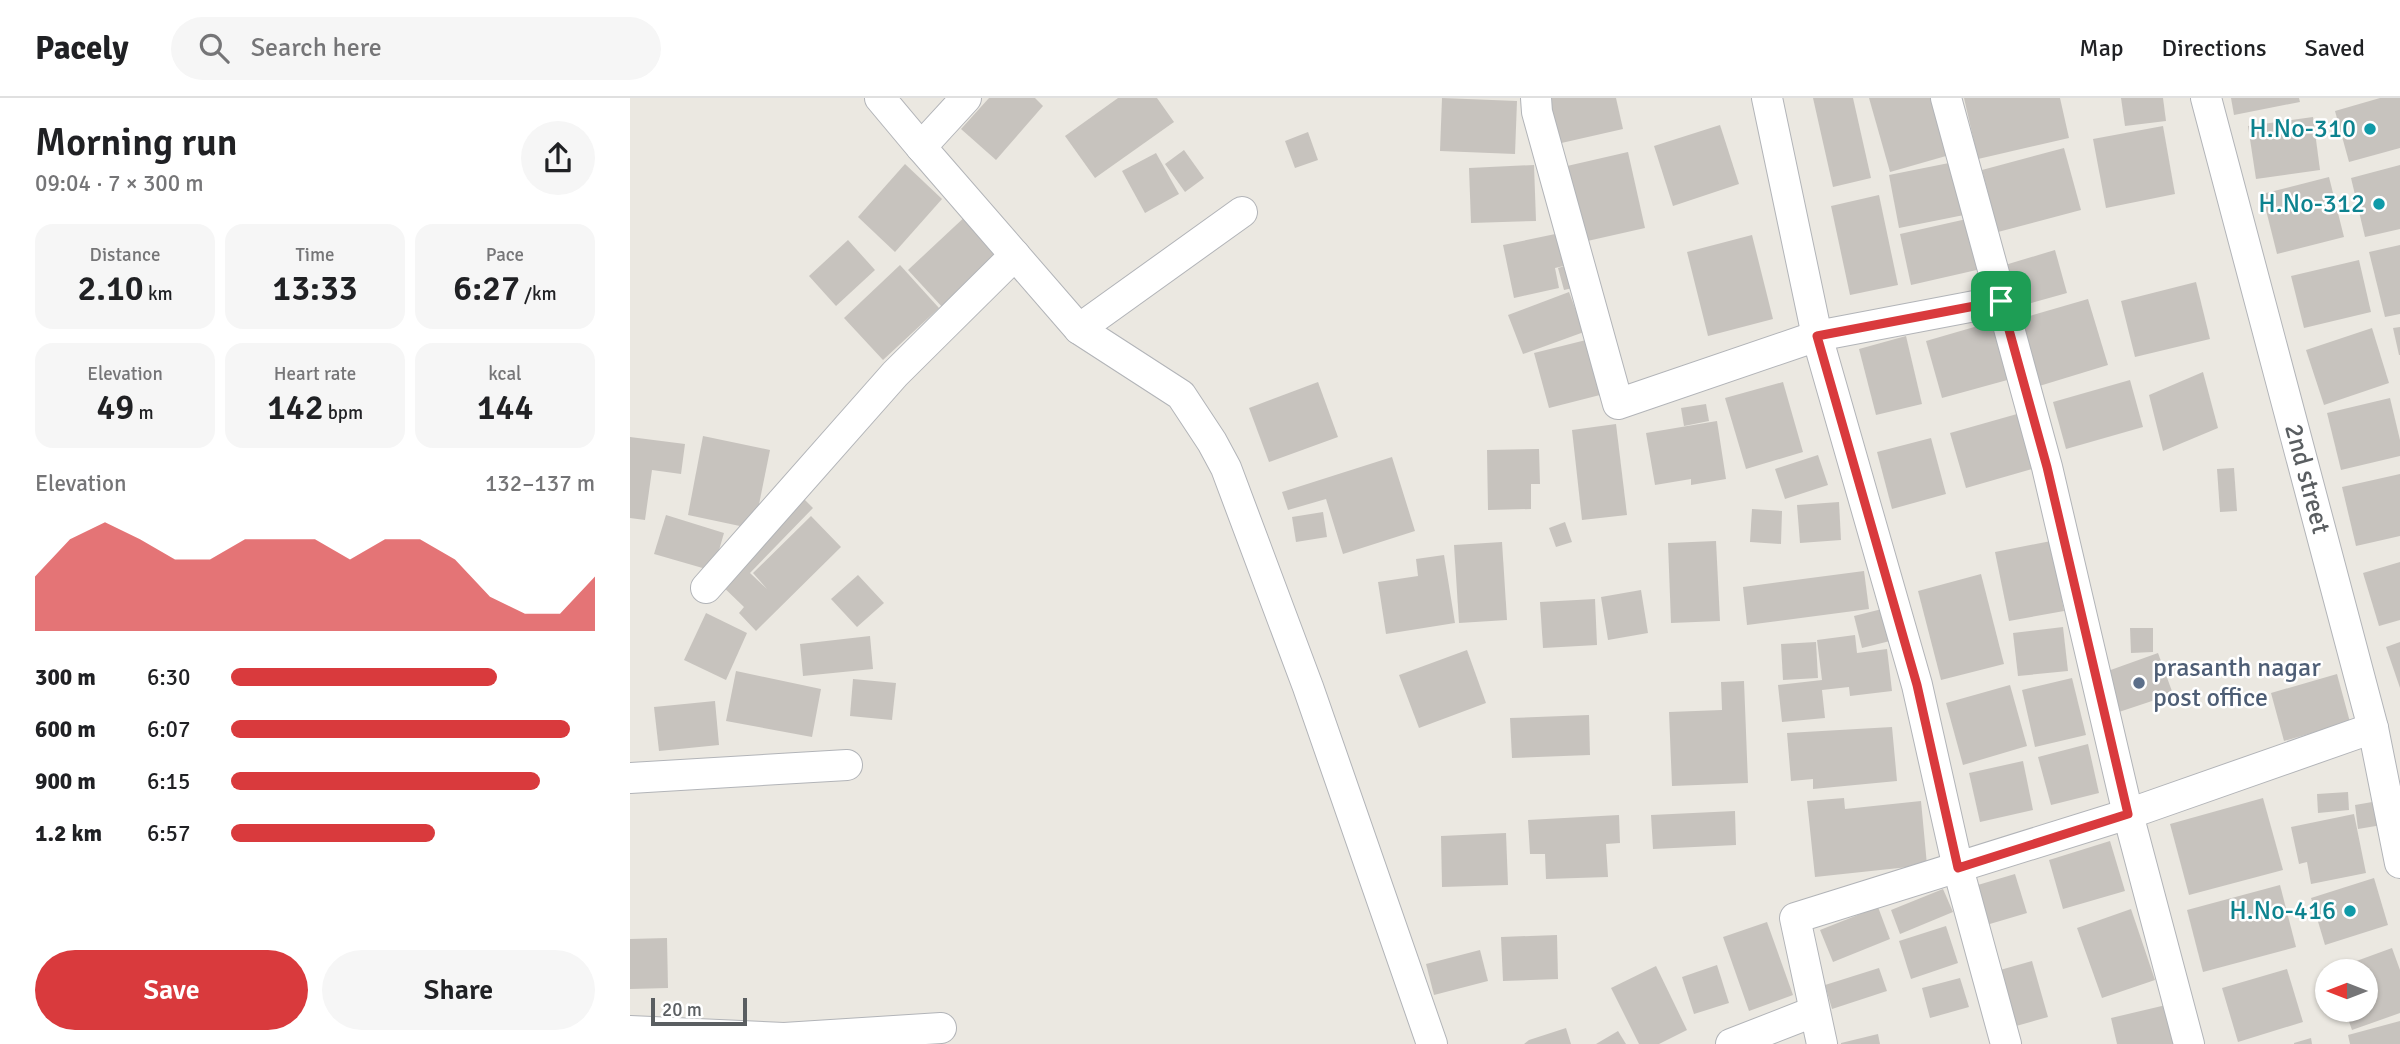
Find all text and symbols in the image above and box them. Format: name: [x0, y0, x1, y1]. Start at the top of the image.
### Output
search box: [171, 17, 661, 80]
text: Pacely: [35, 28, 129, 69]
icon: search: [195, 29, 233, 67]
text: Search here: [251, 32, 382, 64]
text: Map: [2079, 33, 2124, 63]
text: Directions: [2162, 33, 2267, 63]
text: Saved: [2305, 33, 2365, 63]
place label: H.No-310: [2249, 113, 2356, 145]
text: Morning run: [35, 119, 238, 166]
button: share: [521, 121, 595, 195]
marker: H.No-310: [2362, 121, 2378, 137]
text: 09:04 · 7 × 300 m: [35, 169, 204, 198]
place label: H.No-312: [2258, 188, 2365, 220]
marker: H.No-312: [2371, 196, 2387, 212]
text: Distance: [90, 243, 160, 267]
text: Time: [295, 243, 335, 267]
text: Pace: [486, 243, 524, 267]
text: 2.10: [77, 267, 144, 310]
text: 13:33: [272, 267, 358, 310]
text: 6:27: [453, 267, 520, 310]
pin: [1971, 271, 2031, 331]
text: km: [144, 282, 173, 306]
text: /km: [520, 282, 557, 306]
icon: arrive: [1982, 282, 2020, 320]
text: Elevation: [87, 362, 163, 386]
text: Heart rate: [274, 362, 356, 386]
text: kcal: [488, 362, 522, 386]
text: 49: [96, 386, 134, 429]
text: 142: [267, 386, 324, 429]
text: 144: [477, 386, 533, 429]
text: m: [134, 401, 154, 425]
text: bpm: [324, 401, 363, 425]
street label: 2nd street: [2277, 420, 2337, 537]
text: Elevation: [35, 469, 127, 498]
text: 132–137 m: [485, 469, 595, 498]
place label: prasanth nagar post office: [2153, 652, 2321, 714]
text: 300 m: [35, 663, 96, 692]
text: 6:30: [147, 663, 190, 692]
marker: prasanth nagar post office: [2131, 675, 2147, 691]
text: 600 m: [35, 715, 96, 744]
text: 6:07: [147, 715, 190, 744]
text: 900 m: [35, 767, 96, 796]
text: 6:15: [147, 767, 190, 796]
text: 1.2 km: [35, 819, 102, 848]
text: 6:57: [147, 819, 190, 848]
place label: H.No-416: [2229, 895, 2336, 927]
marker: H.No-416: [2342, 903, 2358, 919]
button: Save: [35, 950, 308, 1030]
button: Share: [322, 950, 595, 1030]
north arrow: [2315, 959, 2378, 1022]
map controls: [2315, 959, 2378, 1022]
scale bar: [651, 995, 747, 1027]
text: 20 m: [662, 998, 702, 1022]

